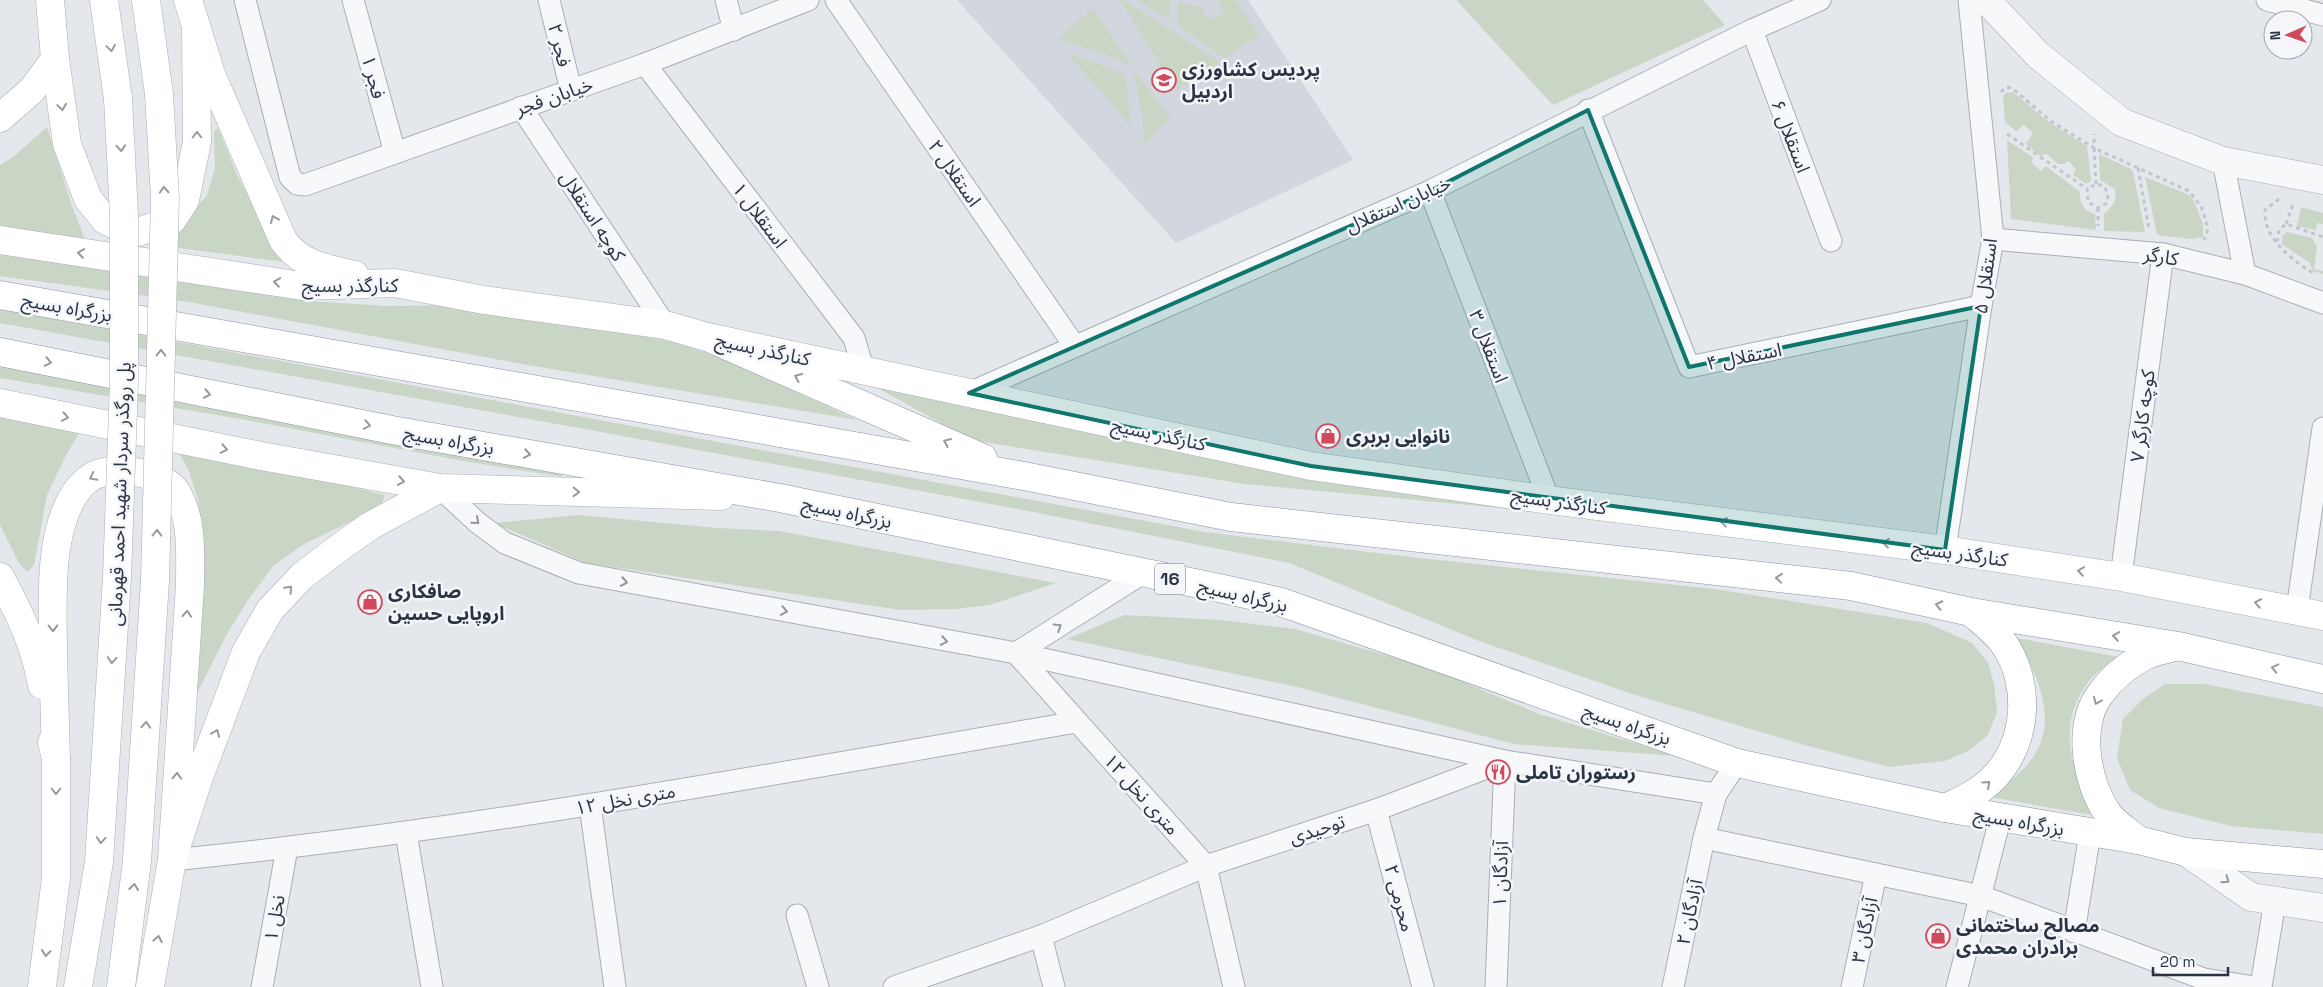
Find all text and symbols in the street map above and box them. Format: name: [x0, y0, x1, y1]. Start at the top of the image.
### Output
north arrow: [2263, 10, 2313, 60]
street label: فجر ۲: [542, 21, 577, 69]
text: N: [2266, 30, 2284, 40]
one-way arrow: [105, 45, 116, 53]
street label: فجر ۱: [356, 53, 391, 102]
place label: پردیس کشاورزی اردبیل: [1182, 57, 1320, 104]
school or university icon: پردیس کشاورزی اردبیل: [1151, 67, 1177, 93]
street label: خیابان فجر: [511, 72, 596, 122]
street label: استقلال ۶: [1765, 96, 1816, 176]
one-way arrow: [56, 104, 67, 112]
one-way arrow: [192, 130, 202, 138]
street label: استقلال ۲: [922, 135, 987, 212]
one-way arrow: [115, 144, 126, 152]
street label: کوچه استقلال: [554, 166, 632, 267]
street label: خیابان استقلال: [1342, 170, 1455, 239]
street label: استقلال ۱: [727, 177, 793, 253]
one-way arrow: [159, 186, 170, 194]
one-way arrow: [269, 215, 280, 224]
street label: استقلال ۵: [1968, 237, 2003, 316]
street label: کارگر: [2141, 241, 2181, 272]
one-way arrow: [77, 248, 86, 258]
street label: کنارگذر بسیج: [302, 273, 399, 300]
one-way arrow: [272, 278, 281, 288]
street label: بزرگراه بسیج: [19, 287, 114, 330]
street label: استقلال ۳: [1463, 306, 1514, 386]
street label: کنارگذر بسیج: [713, 327, 814, 374]
street label: استقلال ۴: [1704, 337, 1784, 376]
one-way arrow: [156, 348, 166, 356]
one-way arrow: [43, 356, 52, 366]
street label: پل روگذر سردار شهید احمد قهرمانی: [102, 361, 137, 627]
street label: کوچه کارگر ۷: [2124, 367, 2161, 464]
one-way arrow: [794, 372, 803, 383]
one-way arrow: [203, 388, 212, 398]
one-way arrow: [61, 411, 69, 421]
street label: کنارگذر بسیج: [1109, 412, 1210, 459]
one-way arrow: [362, 420, 371, 430]
street label: بزرگراه بسیج: [401, 420, 496, 463]
shop icon: نانوایی بربری: [1315, 423, 1341, 449]
place label: نانوایی بربری: [1346, 424, 1450, 449]
one-way arrow: [943, 438, 952, 449]
one-way arrow: [220, 443, 229, 453]
one-way arrow: [522, 448, 531, 458]
one-way arrow: [89, 471, 98, 481]
one-way arrow: [397, 476, 406, 486]
street label: کنارگذر بسیج: [1509, 482, 1610, 523]
one-way arrow: [572, 486, 580, 497]
street label: بزرگراه بسیج: [799, 491, 894, 536]
one-way arrow: [470, 515, 479, 523]
one-way arrow: [1720, 517, 1728, 528]
one-way arrow: [151, 528, 162, 536]
street label: کنارگذر بسیج: [1910, 534, 2011, 575]
one-way arrow: [1881, 538, 1889, 549]
road number: 16: [1155, 564, 1185, 594]
one-way arrow: [2077, 566, 2085, 577]
street label: بزرگراه بسیج: [1195, 573, 1290, 620]
one-way arrow: [1775, 573, 1783, 584]
one-way arrow: [620, 576, 628, 586]
place label: صافکاری اروپایی حسین: [388, 579, 505, 626]
one-way arrow: [283, 586, 292, 595]
shop icon: صافکاری اروپایی حسین: [357, 589, 383, 615]
one-way arrow: [2254, 598, 2263, 608]
one-way arrow: [1934, 600, 1943, 611]
one-way arrow: [779, 606, 788, 616]
one-way arrow: [182, 609, 193, 617]
one-way arrow: [1052, 623, 1061, 633]
one-way arrow: [48, 624, 58, 632]
one-way arrow: [2112, 631, 2121, 641]
one-way arrow: [939, 635, 948, 645]
one-way arrow: [106, 657, 117, 665]
one-way arrow: [2271, 663, 2280, 674]
one-way arrow: [2093, 696, 2104, 705]
street label: بزرگراه بسیج: [1579, 698, 1674, 753]
one-way arrow: [140, 720, 151, 728]
one-way arrow: [210, 729, 220, 737]
street label: ۱۲ متری نخل: [1098, 748, 1185, 840]
restaurant icon: رستوران تاملی: [1485, 759, 1511, 785]
place label: رستوران تاملی: [1516, 760, 1636, 785]
one-way arrow: [171, 772, 182, 780]
street label: ۱۲ متری نخل: [573, 778, 677, 821]
one-way arrow: [1982, 781, 1991, 790]
one-way arrow: [51, 788, 61, 795]
street label: بزرگراه بسیج: [1971, 801, 2066, 844]
street label: توحیدی: [1286, 809, 1348, 850]
one-way arrow: [95, 836, 106, 844]
street label: آزادگان ۱: [1487, 839, 1514, 908]
street label: محرمی ۲: [1379, 862, 1420, 934]
one-way arrow: [2221, 873, 2230, 883]
street label: آزادگان ۲: [1670, 875, 1709, 947]
one-way arrow: [128, 882, 139, 890]
street label: نخل ۱: [258, 893, 291, 943]
street label: آزادگان ۳: [1845, 893, 1884, 965]
place label: مصالح ساختمانی برادران محمدی: [1956, 913, 2100, 960]
shop icon: مصالح ساختمانی برادران محمدی: [1925, 923, 1951, 949]
one-way arrow: [153, 935, 163, 943]
scale bar: [2153, 944, 2228, 976]
one-way arrow: [41, 949, 52, 957]
text: 20 m: [2160, 952, 2195, 971]

